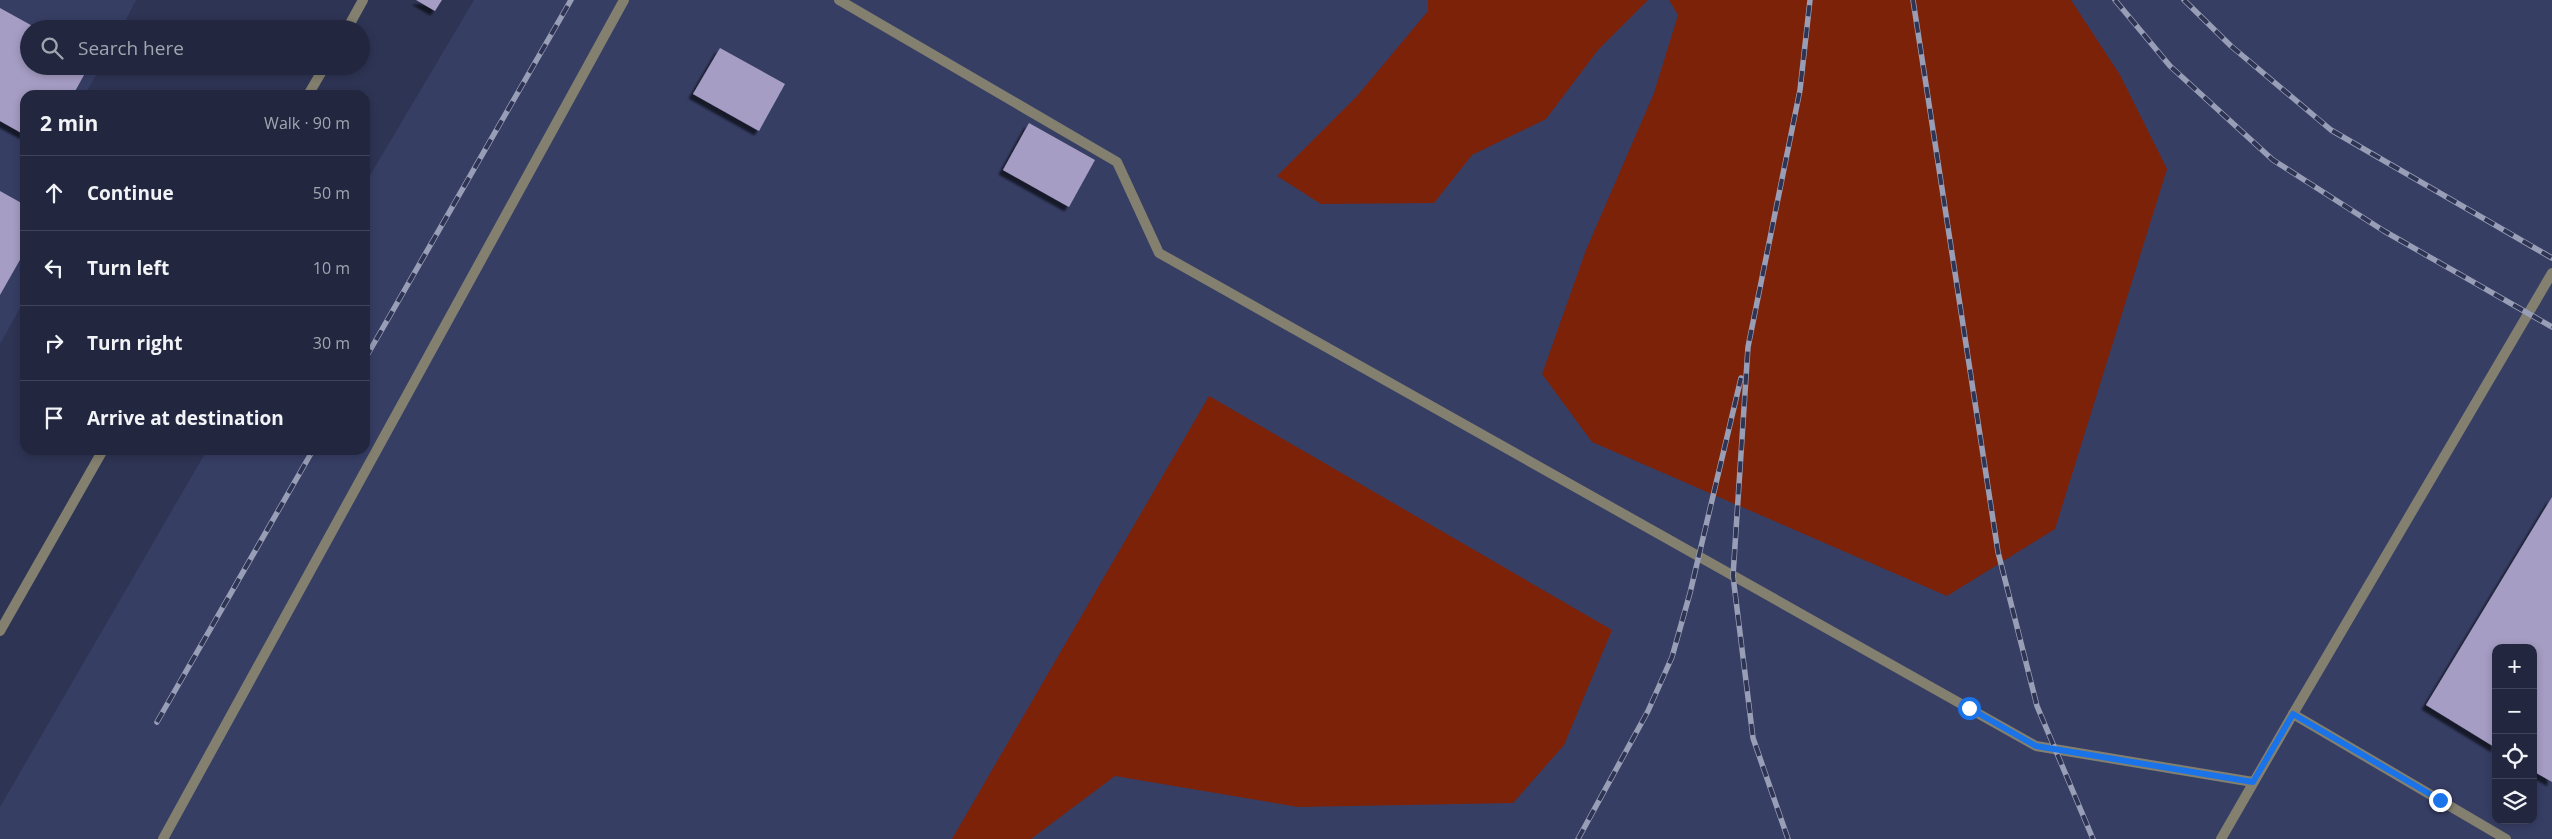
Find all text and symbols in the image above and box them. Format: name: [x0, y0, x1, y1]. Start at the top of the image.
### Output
search box: [20, 20, 370, 75]
icon: search: [38, 34, 66, 62]
text: Search here: [78, 35, 184, 61]
text: 2 min: [40, 109, 98, 137]
text: Walk · 90 m: [264, 112, 350, 134]
icon: ahead: [40, 179, 68, 207]
text: Continue: [87, 180, 174, 206]
text: 50 m: [313, 182, 350, 204]
icon: left: [40, 254, 68, 282]
text: Turn left: [87, 255, 169, 281]
text: 10 m: [313, 257, 350, 279]
icon: right: [40, 329, 68, 357]
text: Turn right: [87, 330, 182, 356]
text: 30 m: [313, 332, 350, 354]
icon: arrive: [40, 404, 68, 432]
text: Arrive at destination: [87, 405, 284, 431]
map controls: [2492, 644, 2537, 824]
button: +: [2492, 644, 2537, 689]
button: −: [2492, 689, 2537, 734]
route start: [1958, 697, 1981, 720]
button: locate: [2492, 734, 2537, 779]
button: layers: [2492, 779, 2537, 824]
route end: [2429, 789, 2452, 812]

